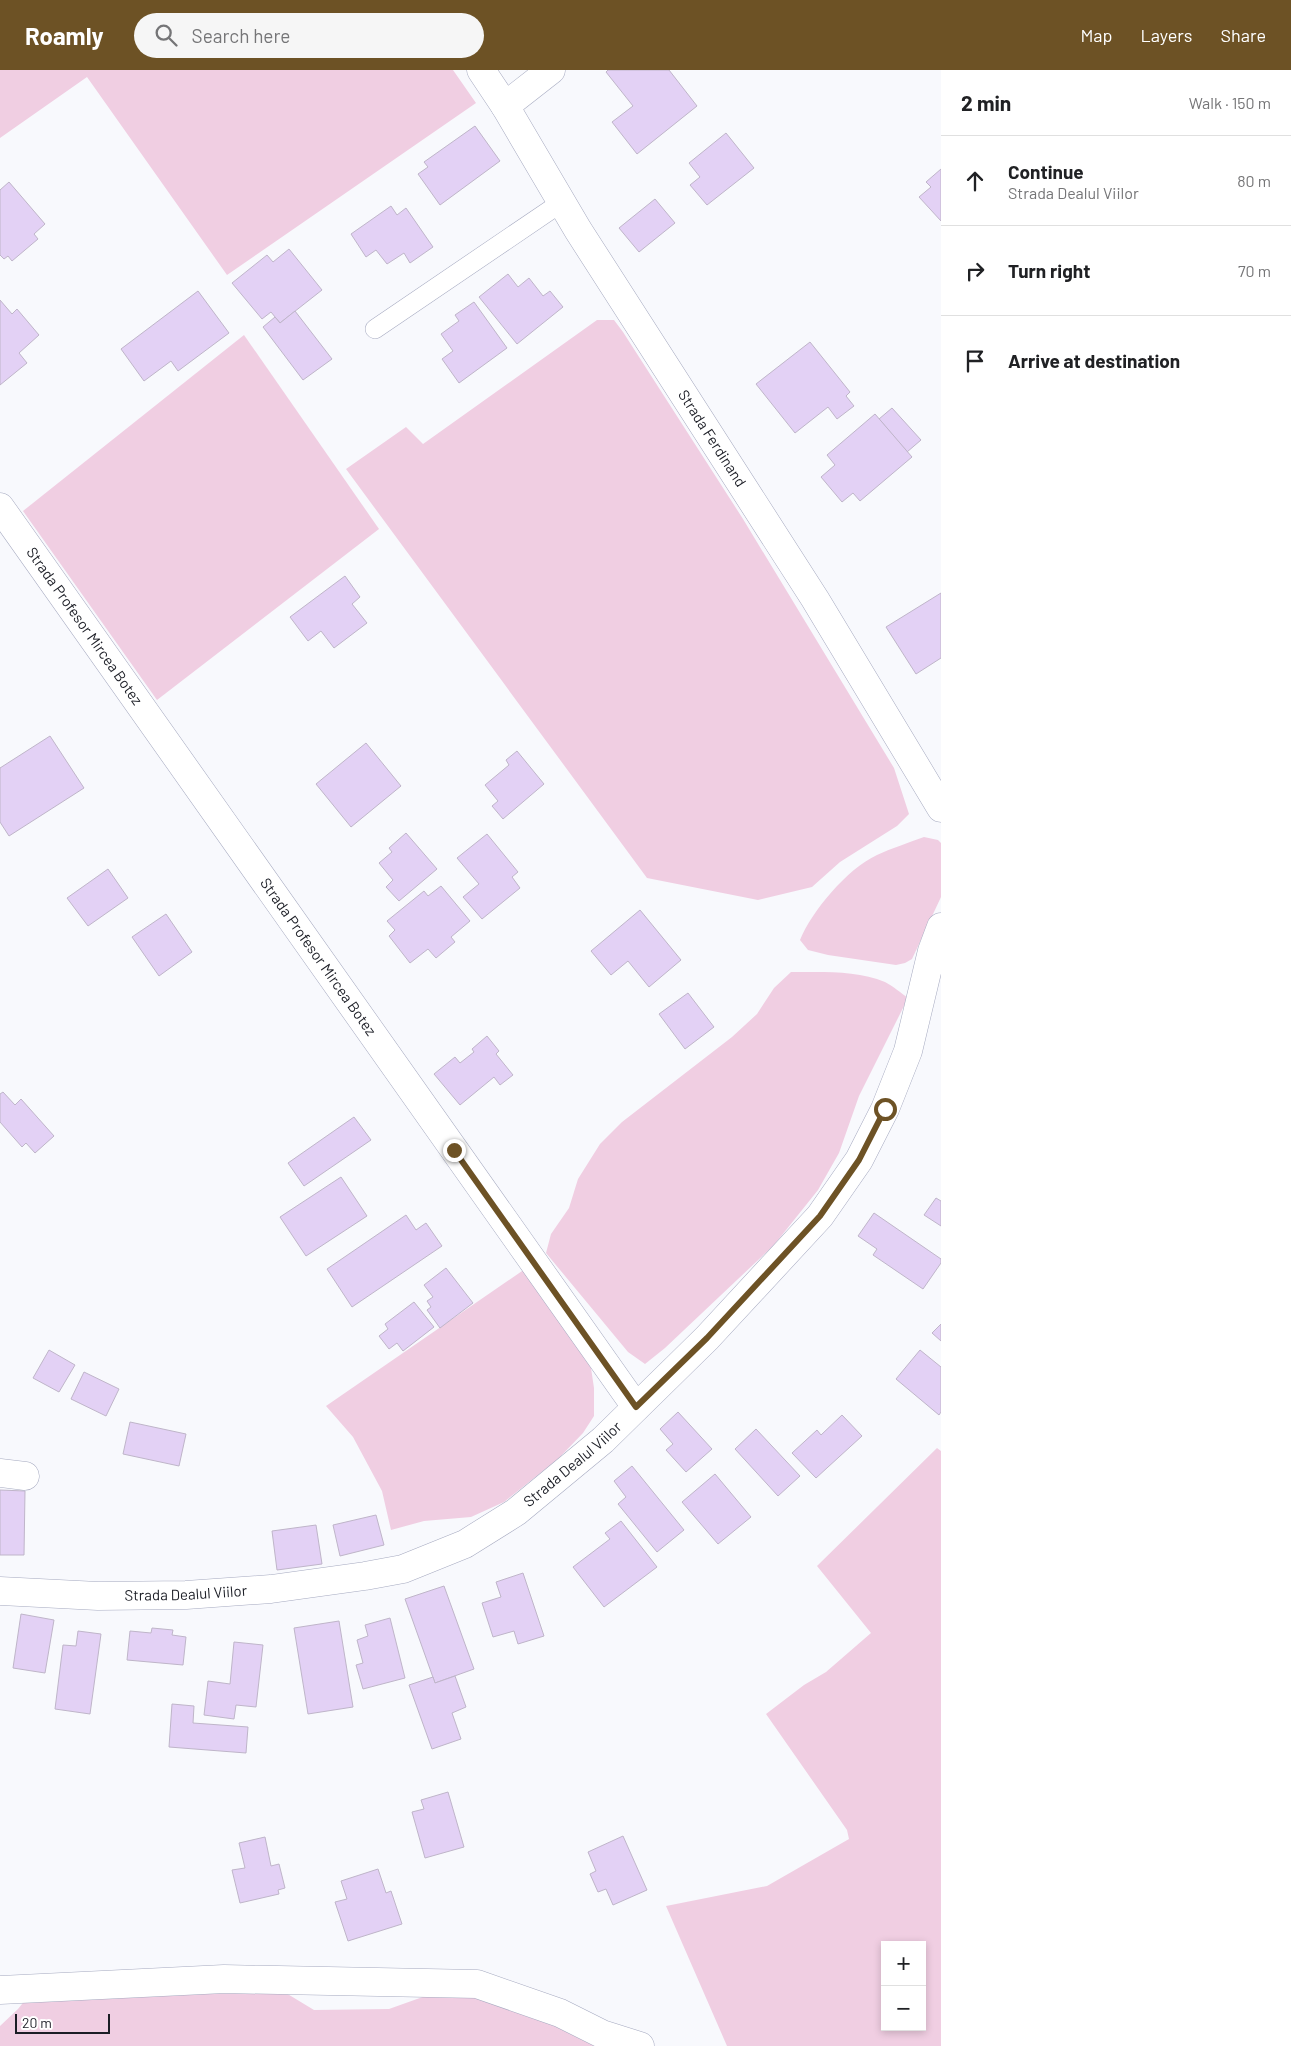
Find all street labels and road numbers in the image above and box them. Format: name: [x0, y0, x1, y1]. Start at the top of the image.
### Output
street label: Strada Ferdinand: [675, 386, 750, 490]
street label: Strada Profesor Mircea Botez: [23, 543, 147, 708]
street label: Strada Profesor Mircea Botez: [257, 874, 381, 1039]
street label: Strada Dealul Viilor: [519, 1417, 625, 1510]
street label: Strada Dealul Viilor: [124, 1581, 248, 1604]

